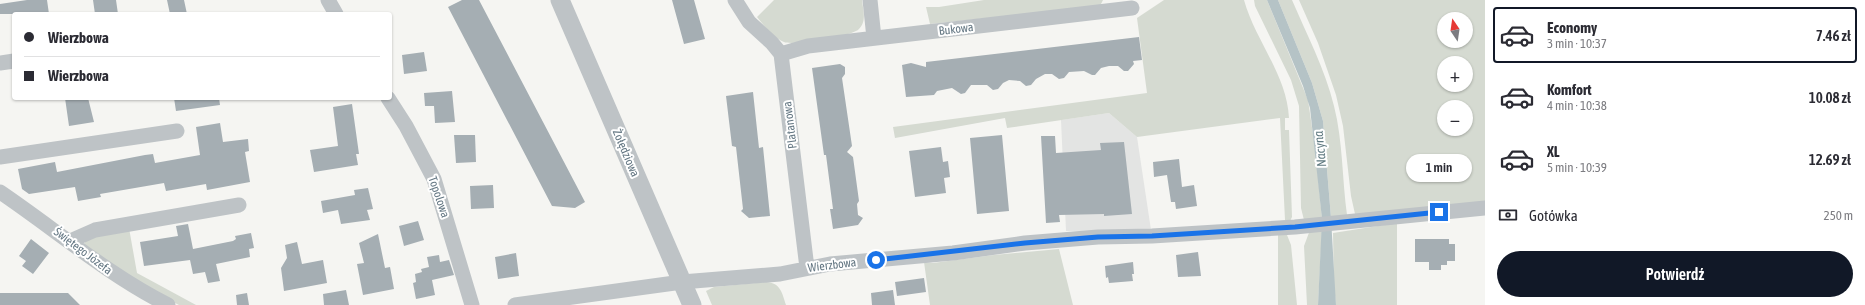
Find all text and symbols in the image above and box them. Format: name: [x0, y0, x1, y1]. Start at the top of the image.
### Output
north arrow: [1437, 12, 1473, 48]
map controls: [1437, 12, 1473, 136]
icon: car: [1499, 17, 1535, 53]
text: Economy: [1547, 19, 1597, 36]
street label: Bukowa: [938, 20, 974, 38]
text: 7.46 zł: [1816, 27, 1851, 44]
text: Wierzbowa: [48, 29, 109, 46]
text: 3 min · 10:37: [1547, 36, 1607, 51]
button: +: [1437, 56, 1473, 92]
text: Wierzbowa: [48, 67, 109, 84]
icon: car: [1499, 79, 1535, 115]
text: Komfort: [1547, 81, 1592, 98]
text: 10.08 zł: [1809, 89, 1851, 106]
text: 4 min · 10:38: [1547, 98, 1607, 113]
button: −: [1437, 100, 1473, 136]
street label: Platanowa: [780, 101, 800, 149]
street label: Żołędziowa: [610, 127, 642, 179]
water label: Nacyna: [1311, 130, 1329, 168]
icon: car: [1499, 141, 1535, 177]
text: XL: [1547, 143, 1560, 160]
text: 12.69 zł: [1809, 151, 1851, 168]
callout: 1 min: [1406, 154, 1472, 182]
text: 1 min: [1426, 160, 1452, 175]
text: 5 min · 10:39: [1547, 160, 1607, 175]
street label: Topolowa: [425, 175, 453, 219]
route end: [1430, 203, 1448, 221]
icon: cash: [1497, 204, 1519, 226]
text: Gotówka: [1529, 207, 1578, 224]
text: 250 m: [1824, 208, 1853, 223]
street label: Świętego Józefa: [51, 225, 115, 277]
route start: [867, 251, 885, 269]
button: Potwierdź: [1497, 251, 1853, 297]
street label: Wierzbowa: [807, 255, 857, 275]

